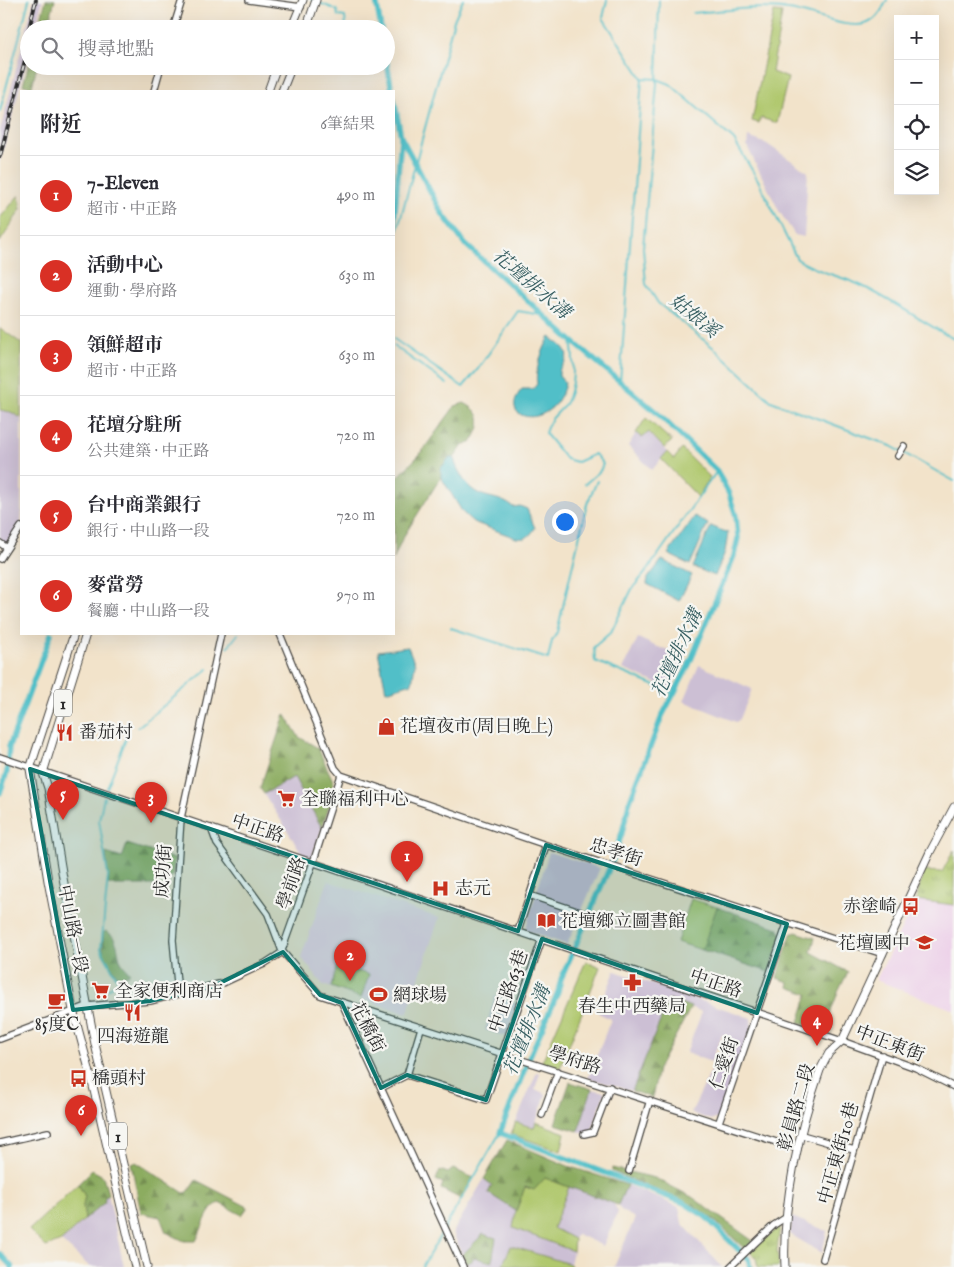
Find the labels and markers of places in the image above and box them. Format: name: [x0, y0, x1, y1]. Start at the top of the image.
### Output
shop icon: 花壇夜市(周日晚上): [376, 716, 396, 736]
place label: 花壇夜市(周日晚上): [400, 716, 553, 739]
restaurant icon: 番茄村: [55, 722, 75, 742]
place label: 番茄村: [79, 722, 133, 745]
pin: 5: [47, 779, 79, 820]
pin: 3: [135, 782, 167, 823]
supermarket icon: 全聯福利中心: [277, 789, 297, 809]
place label: 全聯福利中心: [301, 789, 409, 812]
pin: 1: [391, 841, 423, 882]
hospital icon: 志元: [431, 878, 451, 898]
place label: 志元: [455, 878, 491, 901]
place label: 赤塗崎: [843, 896, 897, 919]
bus stop icon: 赤塗崎: [901, 896, 921, 916]
library icon: 花壇鄉立圖書館: [536, 911, 556, 931]
place label: 花壇鄉立圖書館: [560, 911, 686, 934]
place label: 花壇國中: [838, 933, 910, 956]
school or university icon: 花壇國中: [914, 933, 934, 953]
pin: 2: [334, 940, 366, 981]
pharmacy icon: 春生中西藥局: [622, 973, 642, 993]
supermarket icon: 全家便利商店: [91, 981, 111, 1001]
place label: 全家便利商店: [115, 981, 223, 1004]
sports icon: 網球場: [369, 985, 389, 1005]
place label: 網球場: [393, 985, 447, 1008]
cafe icon: 85度C: [47, 991, 67, 1011]
place label: 春生中西藥局: [578, 996, 686, 1019]
restaurant icon: 四海遊龍: [123, 1003, 143, 1023]
pin: 4: [801, 1005, 833, 1046]
place label: 85度C: [35, 1014, 79, 1037]
place label: 四海遊龍: [97, 1026, 169, 1049]
bus stop icon: 橋頭村: [68, 1068, 88, 1088]
place label: 橋頭村: [92, 1068, 146, 1091]
pin: 6: [65, 1095, 97, 1136]

